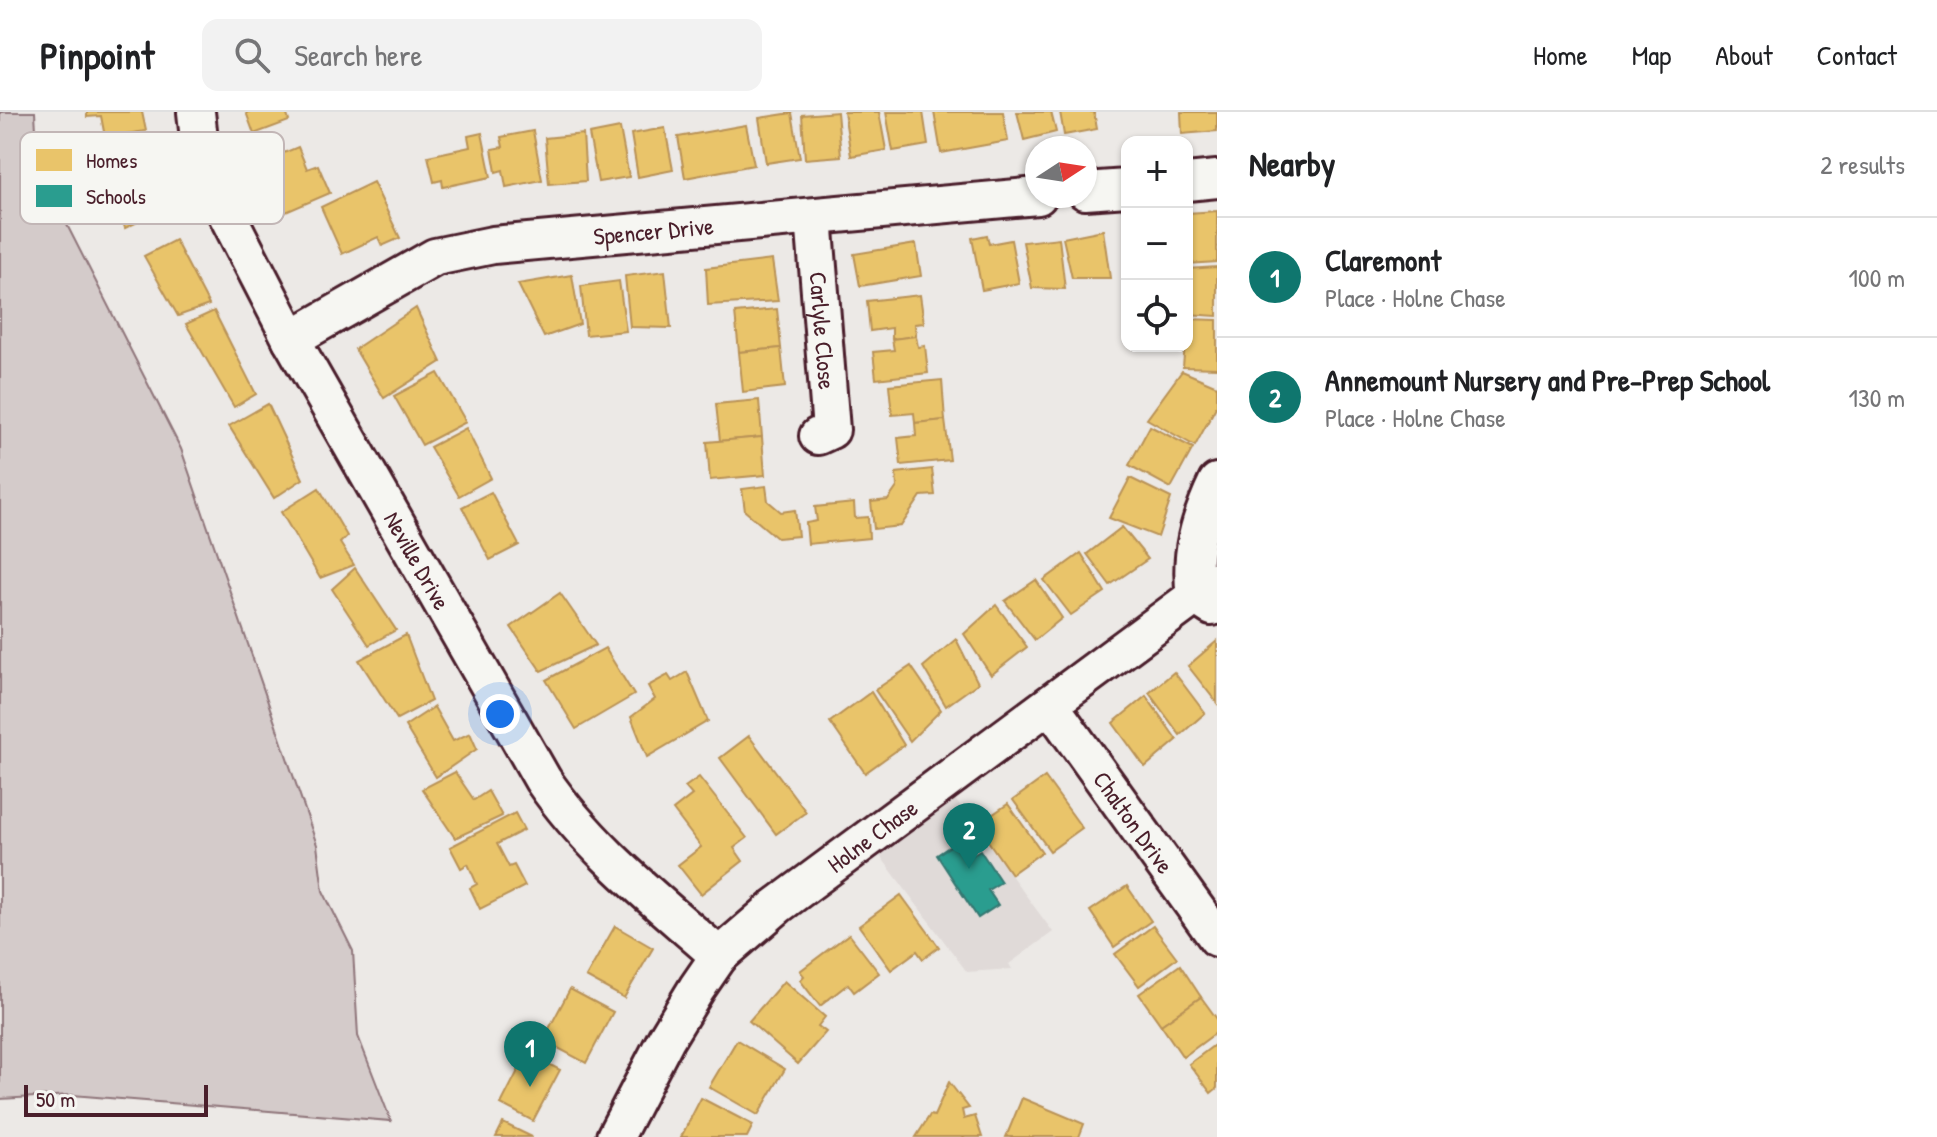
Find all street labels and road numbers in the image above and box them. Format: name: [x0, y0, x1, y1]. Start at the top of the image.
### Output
street label: Spencer Drive: [592, 209, 715, 252]
street label: Carlyle Close: [802, 271, 844, 391]
street label: Neville Drive: [377, 506, 458, 616]
street label: Chalton Drive: [1086, 765, 1182, 880]
street label: Holne Chase: [821, 791, 924, 880]

